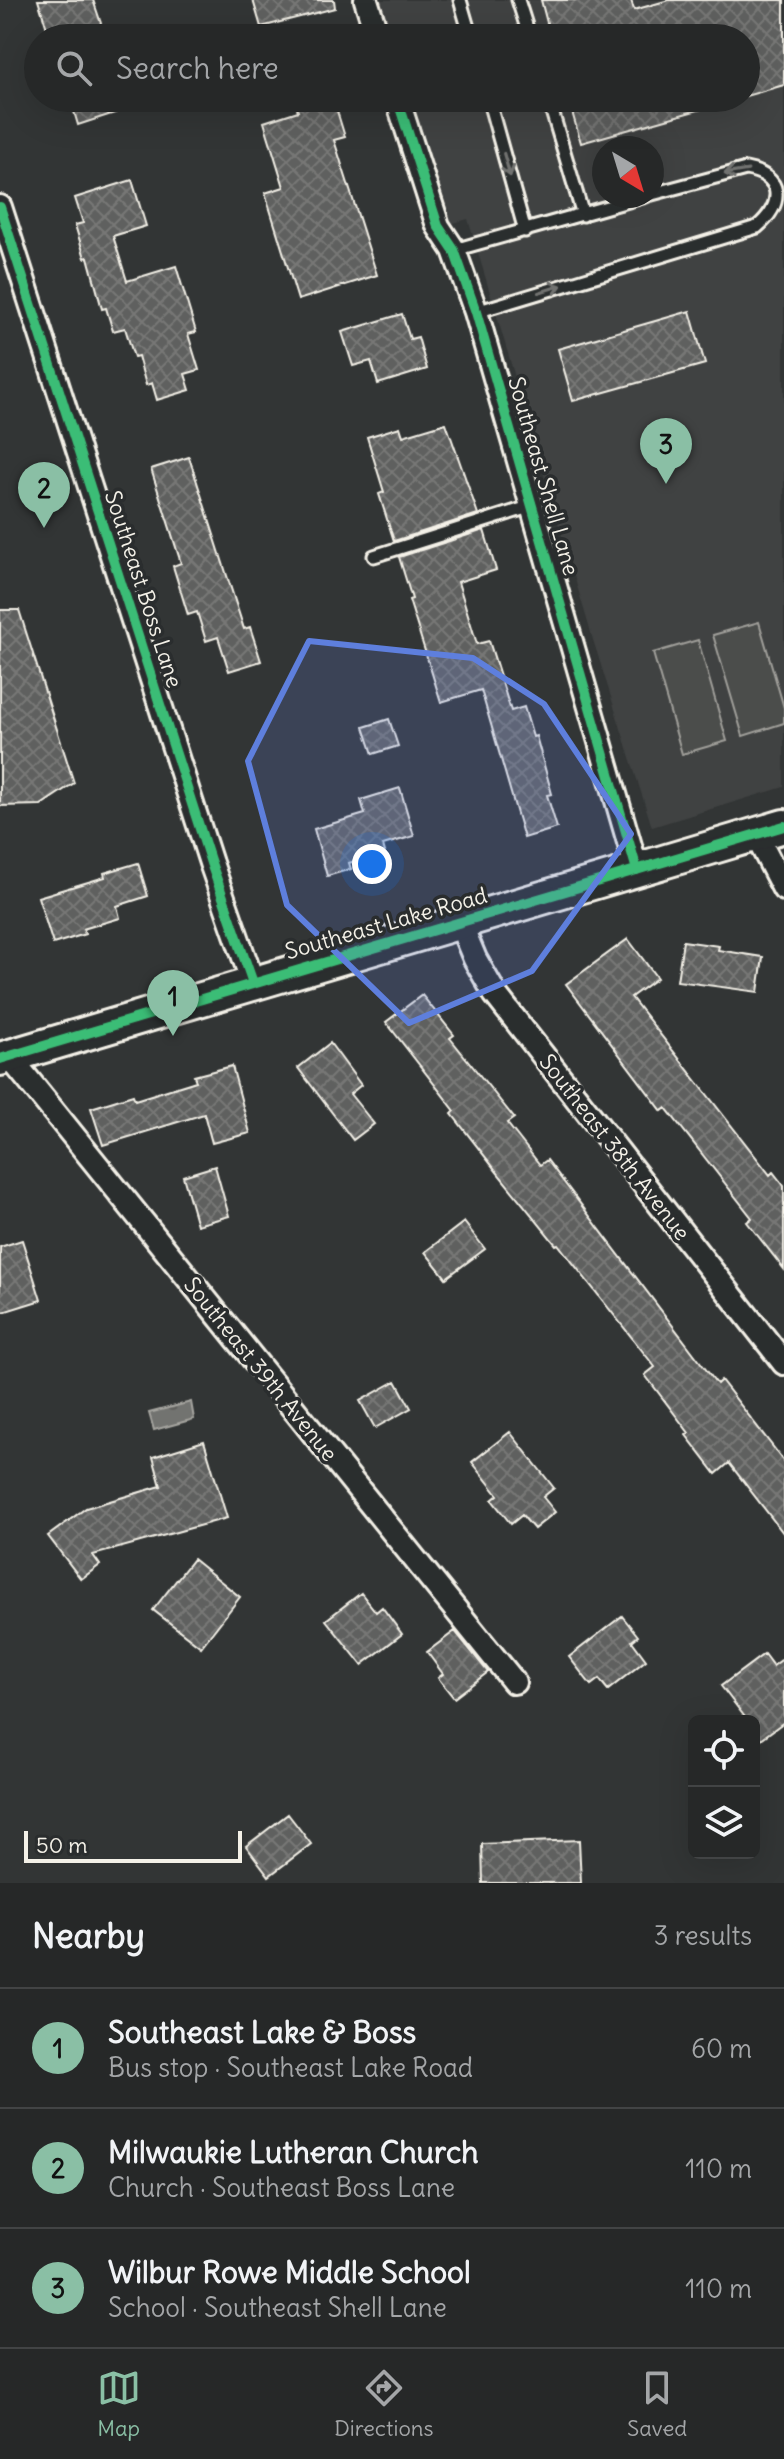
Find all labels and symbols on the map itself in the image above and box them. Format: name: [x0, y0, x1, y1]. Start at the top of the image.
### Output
north arrow: [592, 136, 664, 208]
one-way arrow: [500, 151, 515, 177]
one-way arrow: [723, 165, 749, 180]
one-way arrow: [537, 281, 563, 296]
street label: Southeast Shell Lane: [502, 373, 586, 579]
pin: 3: [640, 418, 692, 484]
pin: 2: [18, 462, 70, 528]
street label: Southeast Boss Lane: [99, 487, 189, 691]
your location: [352, 844, 392, 884]
street label: Southeast Lake Road: [282, 881, 490, 965]
pin: 1: [147, 970, 199, 1036]
street label: Southeast 38th Avenue: [534, 1048, 696, 1246]
street label: Southeast 39th Avenue: [178, 1271, 344, 1467]
scale bar: [24, 1827, 242, 1863]

